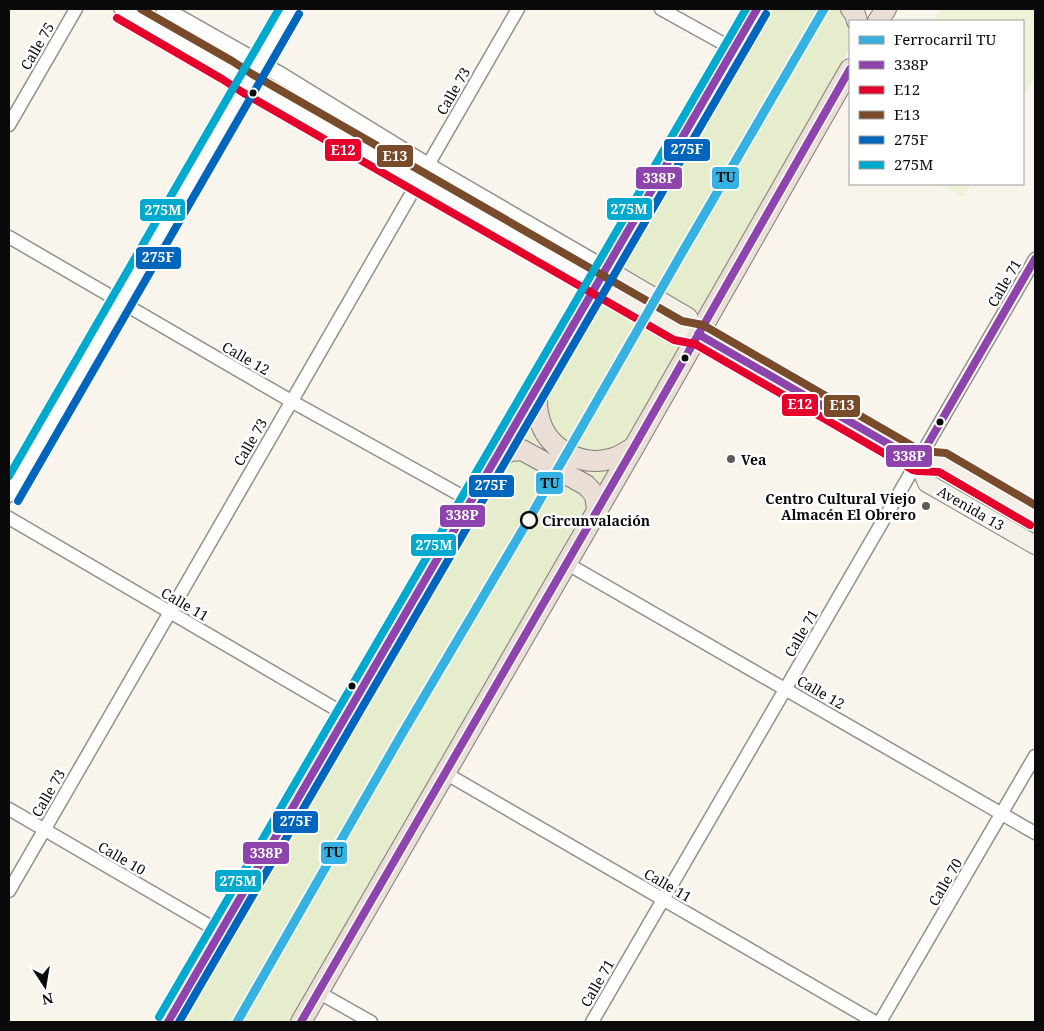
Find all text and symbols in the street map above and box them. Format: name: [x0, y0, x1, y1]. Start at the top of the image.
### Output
street label: Calle 75: [16, 19, 58, 73]
legend: [849, 20, 1024, 185]
text: Ferrocarril TU: [894, 29, 997, 49]
text: 338P: [894, 54, 928, 74]
street label: Calle 73: [432, 64, 474, 118]
text: E12: [894, 79, 920, 99]
unlabelled marker: [248, 88, 258, 98]
text: E13: [894, 104, 920, 124]
text: 275F: [894, 129, 928, 149]
line badge: E12: [324, 138, 362, 162]
line badge: 275F: [663, 138, 711, 162]
text: 275F: [671, 139, 704, 158]
text: E12: [331, 140, 356, 159]
line badge: E13: [376, 144, 414, 168]
text: E13: [383, 146, 408, 165]
text: 275M: [894, 154, 933, 174]
line badge: 338P: [635, 166, 683, 190]
line badge: TU: [711, 166, 740, 190]
text: TU: [716, 167, 736, 186]
text: 338P: [643, 168, 675, 187]
line badge: 275M: [606, 197, 653, 221]
line badge: 275M: [139, 198, 186, 222]
text: 275M: [610, 199, 648, 218]
text: 275M: [144, 200, 182, 219]
line badge: 275F: [135, 246, 182, 270]
text: 275F: [142, 247, 175, 266]
street label: Calle 71: [983, 256, 1025, 310]
street label: Calle 12: [219, 337, 273, 379]
unlabelled marker: [680, 353, 690, 363]
line badge: E12: [781, 393, 819, 417]
text: E12: [788, 394, 813, 413]
line badge: E13: [823, 394, 861, 418]
text: E13: [830, 395, 855, 414]
street label: Calle 73: [229, 415, 271, 469]
unlabelled marker: [935, 417, 945, 427]
line badge: 338P: [885, 444, 933, 468]
text: 338P: [893, 446, 925, 465]
place label: Vea: [741, 450, 766, 469]
marker: Vea: [725, 453, 737, 465]
line badge: TU: [535, 471, 564, 495]
text: TU: [540, 473, 560, 492]
line badge: 275F: [468, 474, 515, 498]
text: 275F: [475, 475, 508, 494]
street label: Avenida 13: [934, 481, 1008, 535]
place label: Centro Cultural Viejo Almacén El Obrero: [765, 489, 916, 524]
marker: Centro Cultural Viejo Almacén El Obrero: [920, 500, 932, 512]
line badge: 338P: [439, 504, 486, 528]
text: 338P: [446, 505, 478, 524]
marker: Circunvalación: [520, 511, 538, 529]
place label: Circunvalación: [542, 511, 650, 530]
line badge: 275M: [410, 533, 457, 557]
text: 275M: [415, 535, 453, 554]
street label: Calle 11: [158, 583, 212, 625]
street label: Calle 71: [780, 606, 822, 660]
street label: Calle 12: [794, 671, 848, 713]
unlabelled marker: [347, 681, 357, 691]
street label: Calle 73: [27, 766, 69, 820]
line badge: 275F: [272, 810, 319, 834]
text: 275F: [280, 811, 313, 830]
street label: Calle 10: [95, 837, 149, 879]
line badge: 338P: [242, 841, 290, 865]
line badge: TU: [320, 841, 348, 865]
text: TU: [324, 842, 344, 861]
text: 338P: [250, 843, 282, 862]
street label: Calle 70: [924, 855, 966, 909]
street label: Calle 11: [641, 864, 695, 906]
line badge: 275M: [214, 869, 262, 893]
text: 275M: [219, 871, 257, 890]
street label: Calle 71: [576, 956, 618, 1010]
north arrow: [20, 961, 70, 1011]
text: N: [40, 989, 55, 1010]

